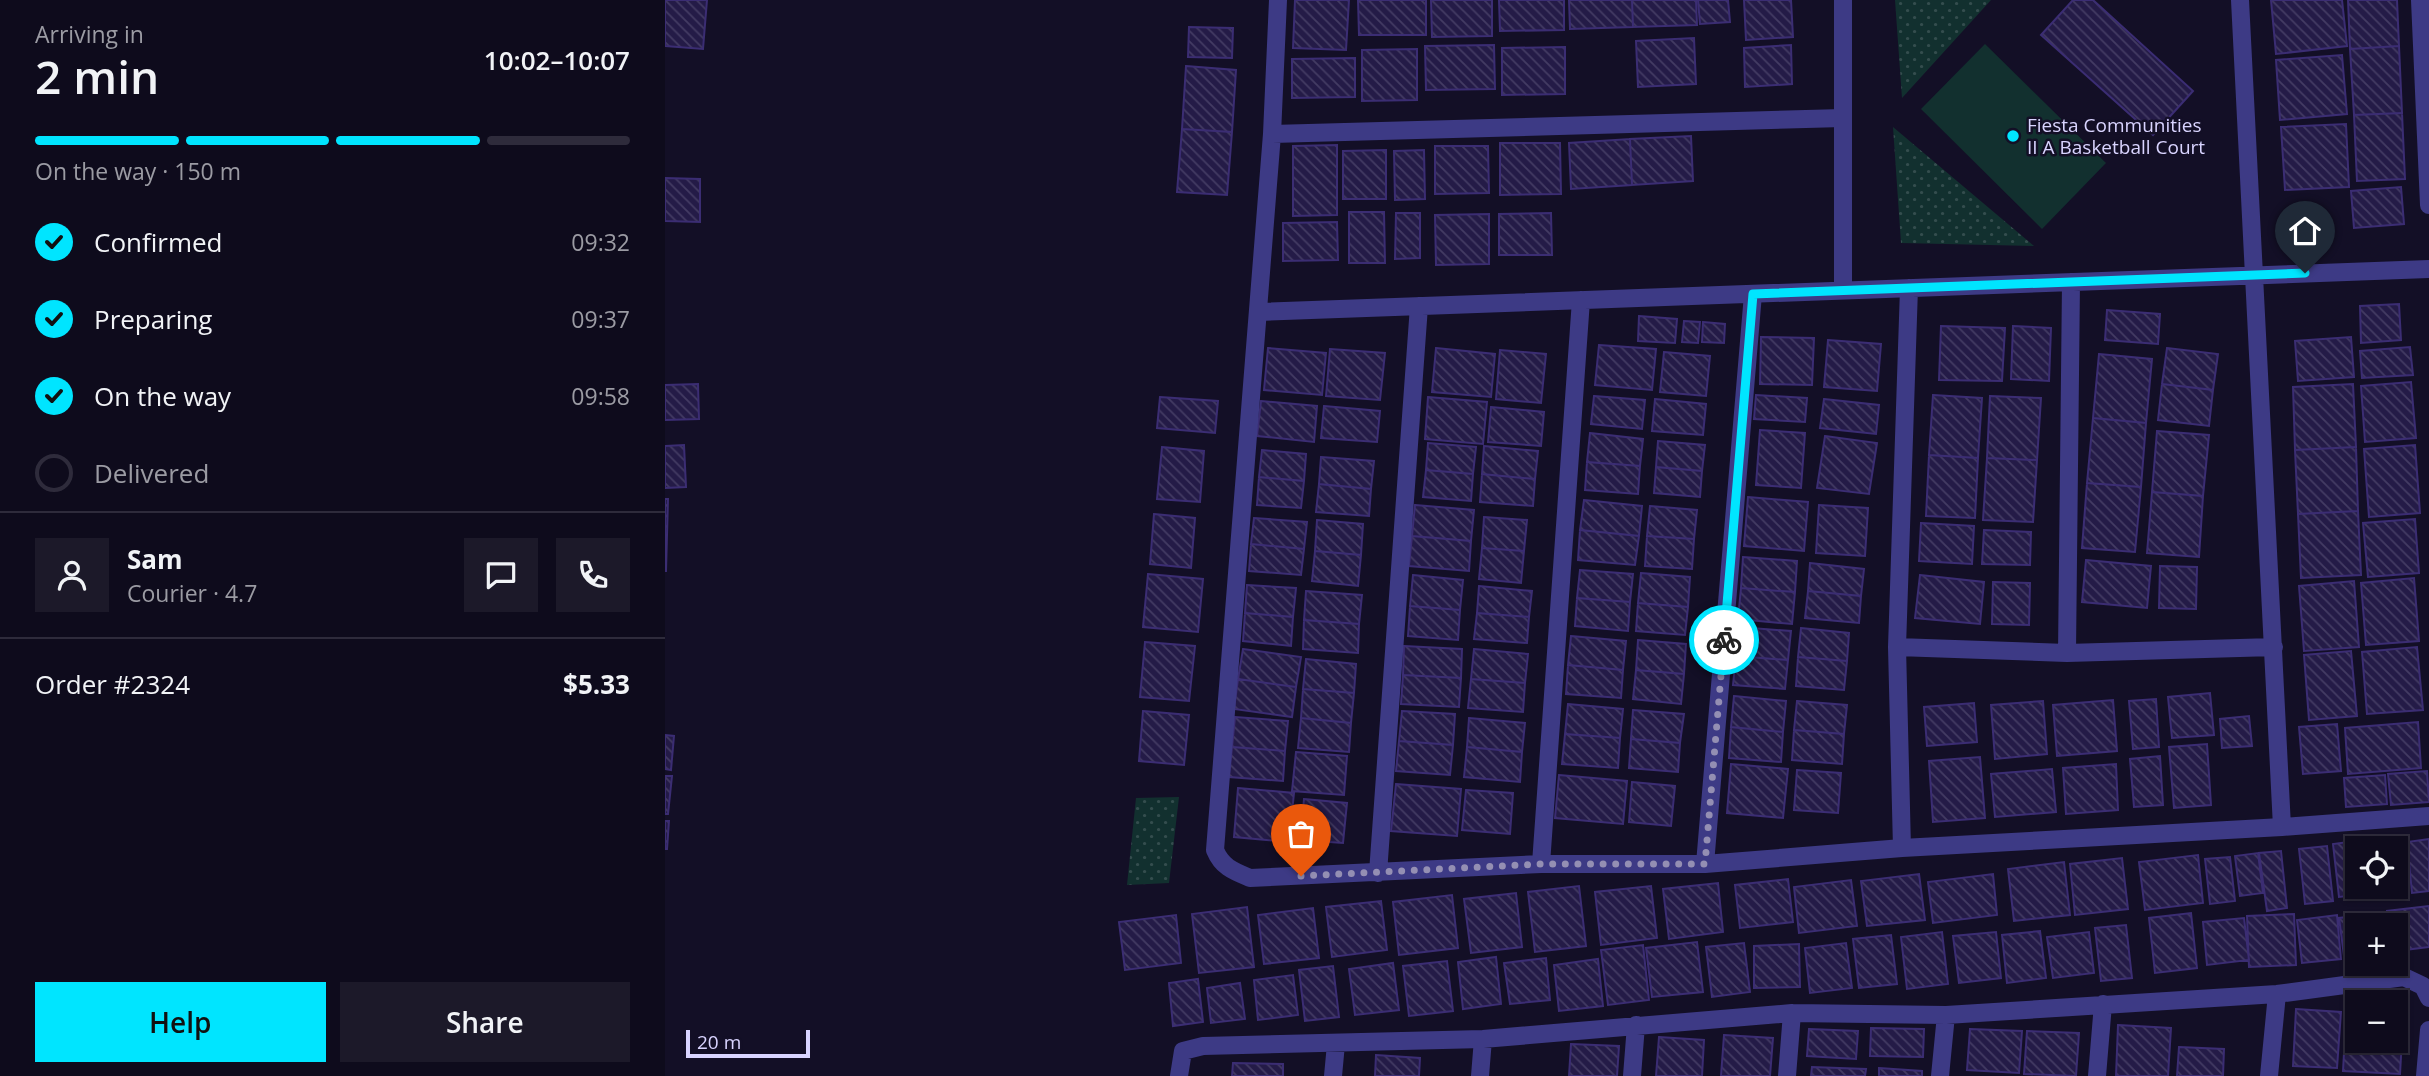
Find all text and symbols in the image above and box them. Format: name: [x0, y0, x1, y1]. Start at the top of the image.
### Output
text: Arriving in: [35, 18, 144, 50]
text: 10:02–10:07: [484, 42, 630, 78]
text: 2 min: [35, 45, 159, 107]
place label: Fiesta Communities II A Basketball Court: [2027, 112, 2205, 160]
marker: Fiesta Communities II A Basketball Court: [2005, 128, 2021, 144]
text: On the way · 150 m: [35, 155, 241, 187]
pin: [2275, 201, 2335, 273]
icon: home: [2286, 212, 2324, 250]
icon: check: [35, 223, 73, 261]
text: Confirmed: [94, 224, 222, 260]
text: 09:32: [571, 226, 630, 258]
icon: check: [35, 300, 73, 338]
text: Preparing: [94, 301, 212, 337]
text: 09:37: [571, 303, 630, 335]
icon: check: [35, 377, 73, 415]
text: On the way: [94, 378, 231, 414]
text: 09:58: [571, 380, 630, 412]
text: Delivered: [94, 455, 209, 491]
button: person: [35, 538, 109, 612]
button: chat: [464, 538, 538, 612]
button: phone: [556, 538, 630, 612]
text: Sam: [127, 541, 183, 577]
text: Courier · 4.7: [127, 577, 257, 609]
courier: [1689, 605, 1759, 675]
icon: bike: [1705, 621, 1743, 659]
text: Order #2324: [35, 666, 190, 702]
text: $5.33: [563, 666, 630, 702]
pin: [1271, 804, 1331, 876]
icon: bag: [1282, 815, 1320, 853]
map controls: [2345, 836, 2408, 1053]
button: locate: [2345, 836, 2408, 899]
button: +: [2345, 913, 2408, 976]
button: Help: [35, 982, 326, 1062]
button: Share: [340, 982, 630, 1062]
button: −: [2345, 990, 2408, 1053]
scale bar: [686, 1027, 810, 1059]
text: 20 m: [697, 1029, 741, 1055]

